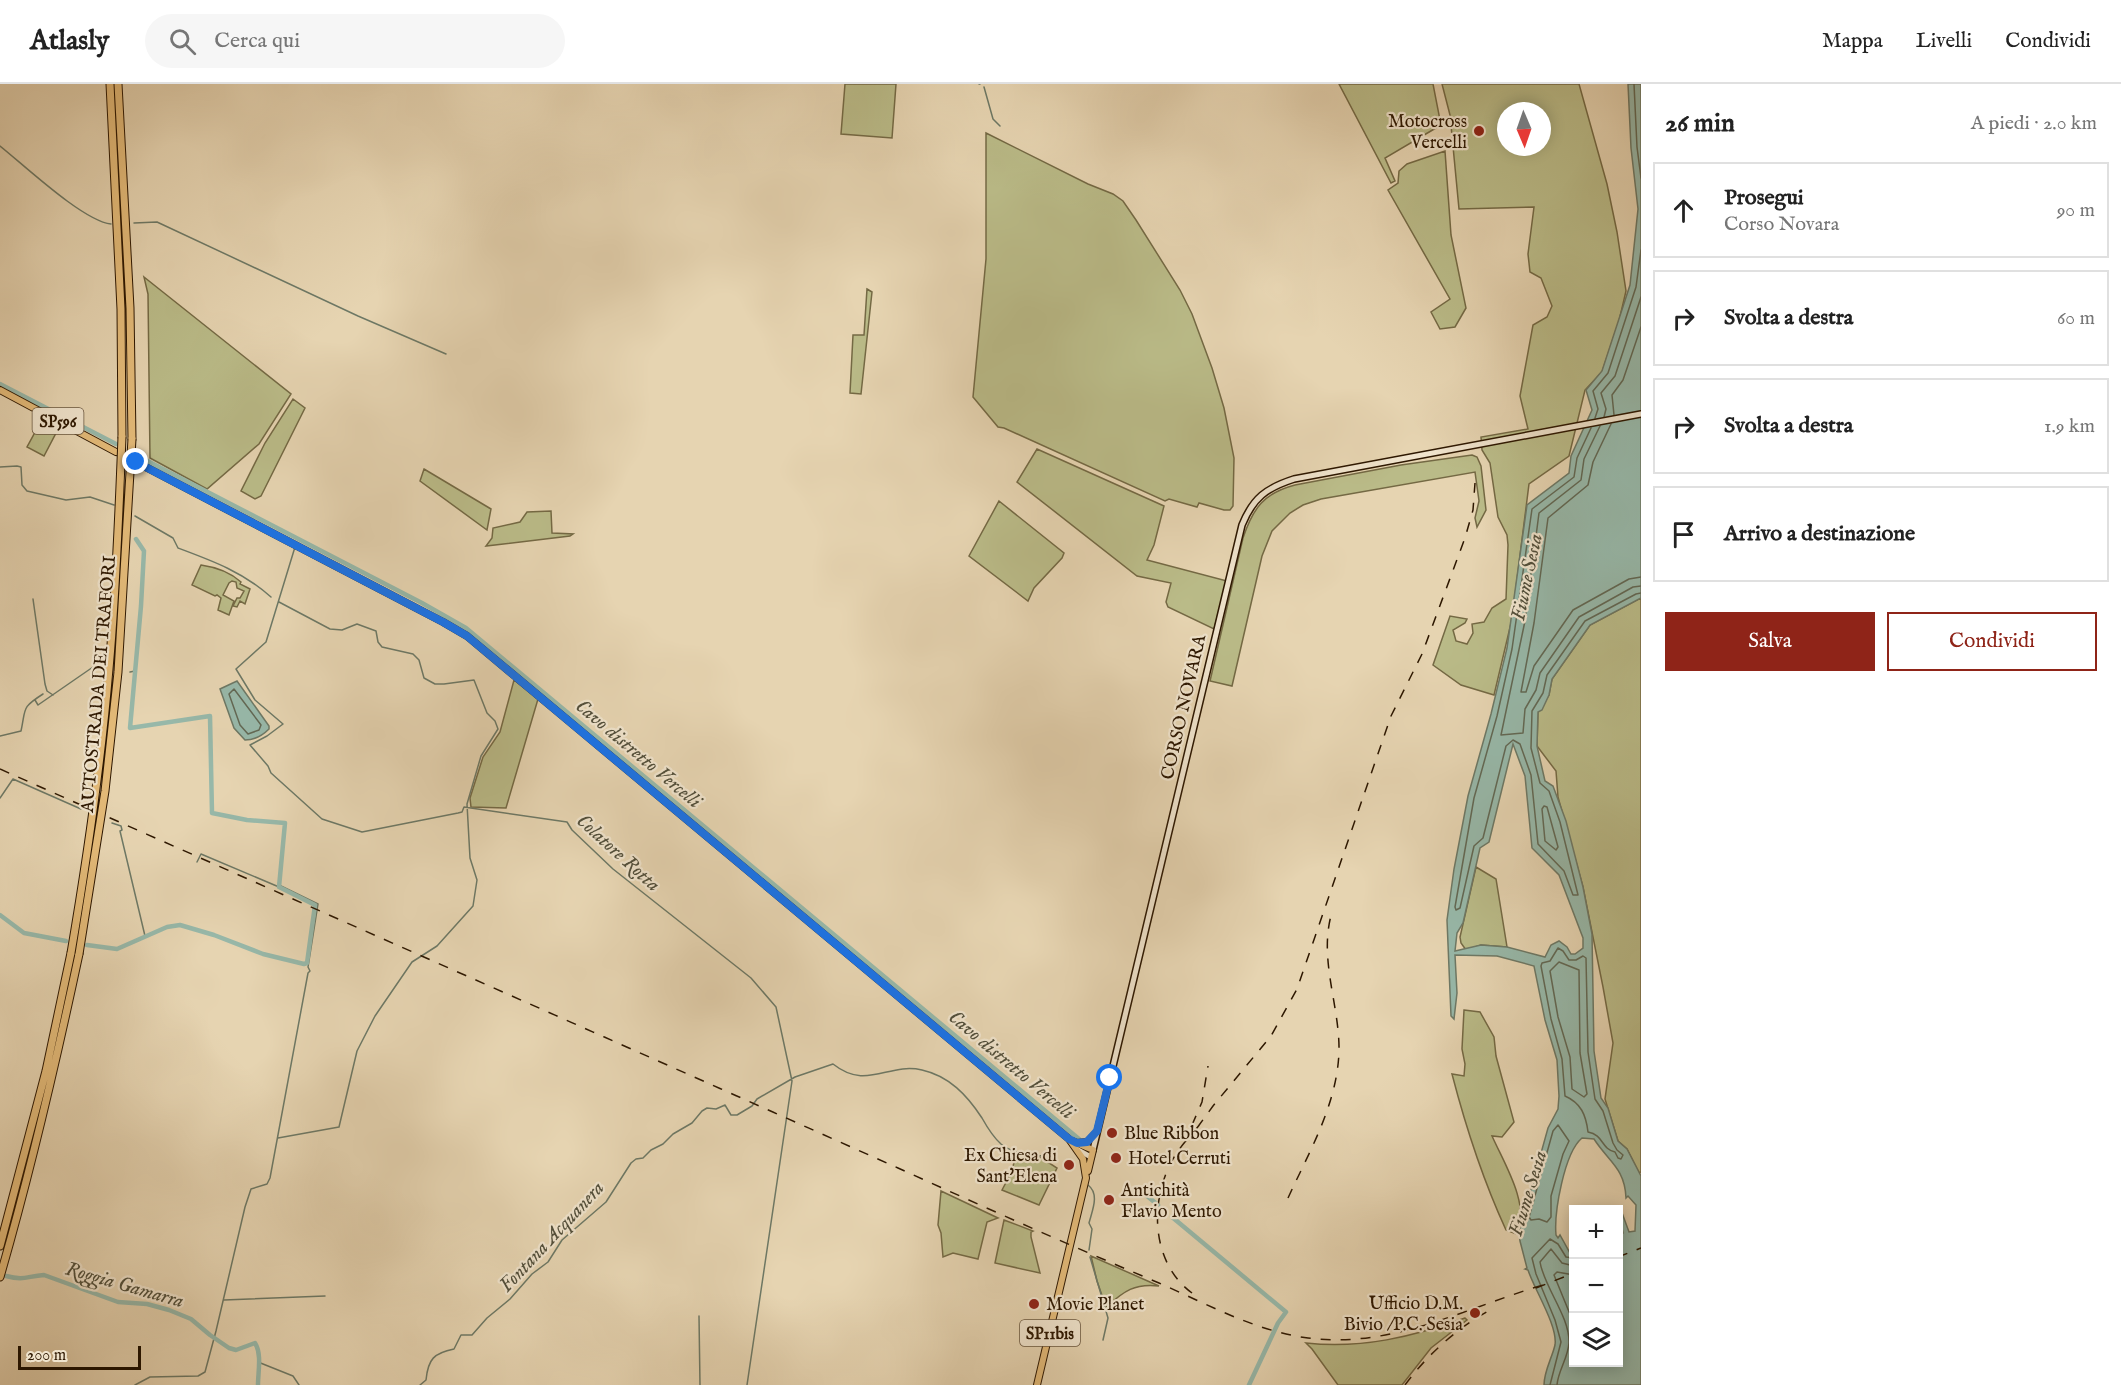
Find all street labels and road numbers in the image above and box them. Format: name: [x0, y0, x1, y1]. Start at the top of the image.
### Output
road number: SP596: [32, 408, 84, 434]
street label: AUTOSTRADA DEI TRAFORI: [77, 554, 122, 815]
street label: CORSO NOVARA: [1157, 632, 1213, 782]
road number: SP11bis: [1020, 1320, 1080, 1346]

